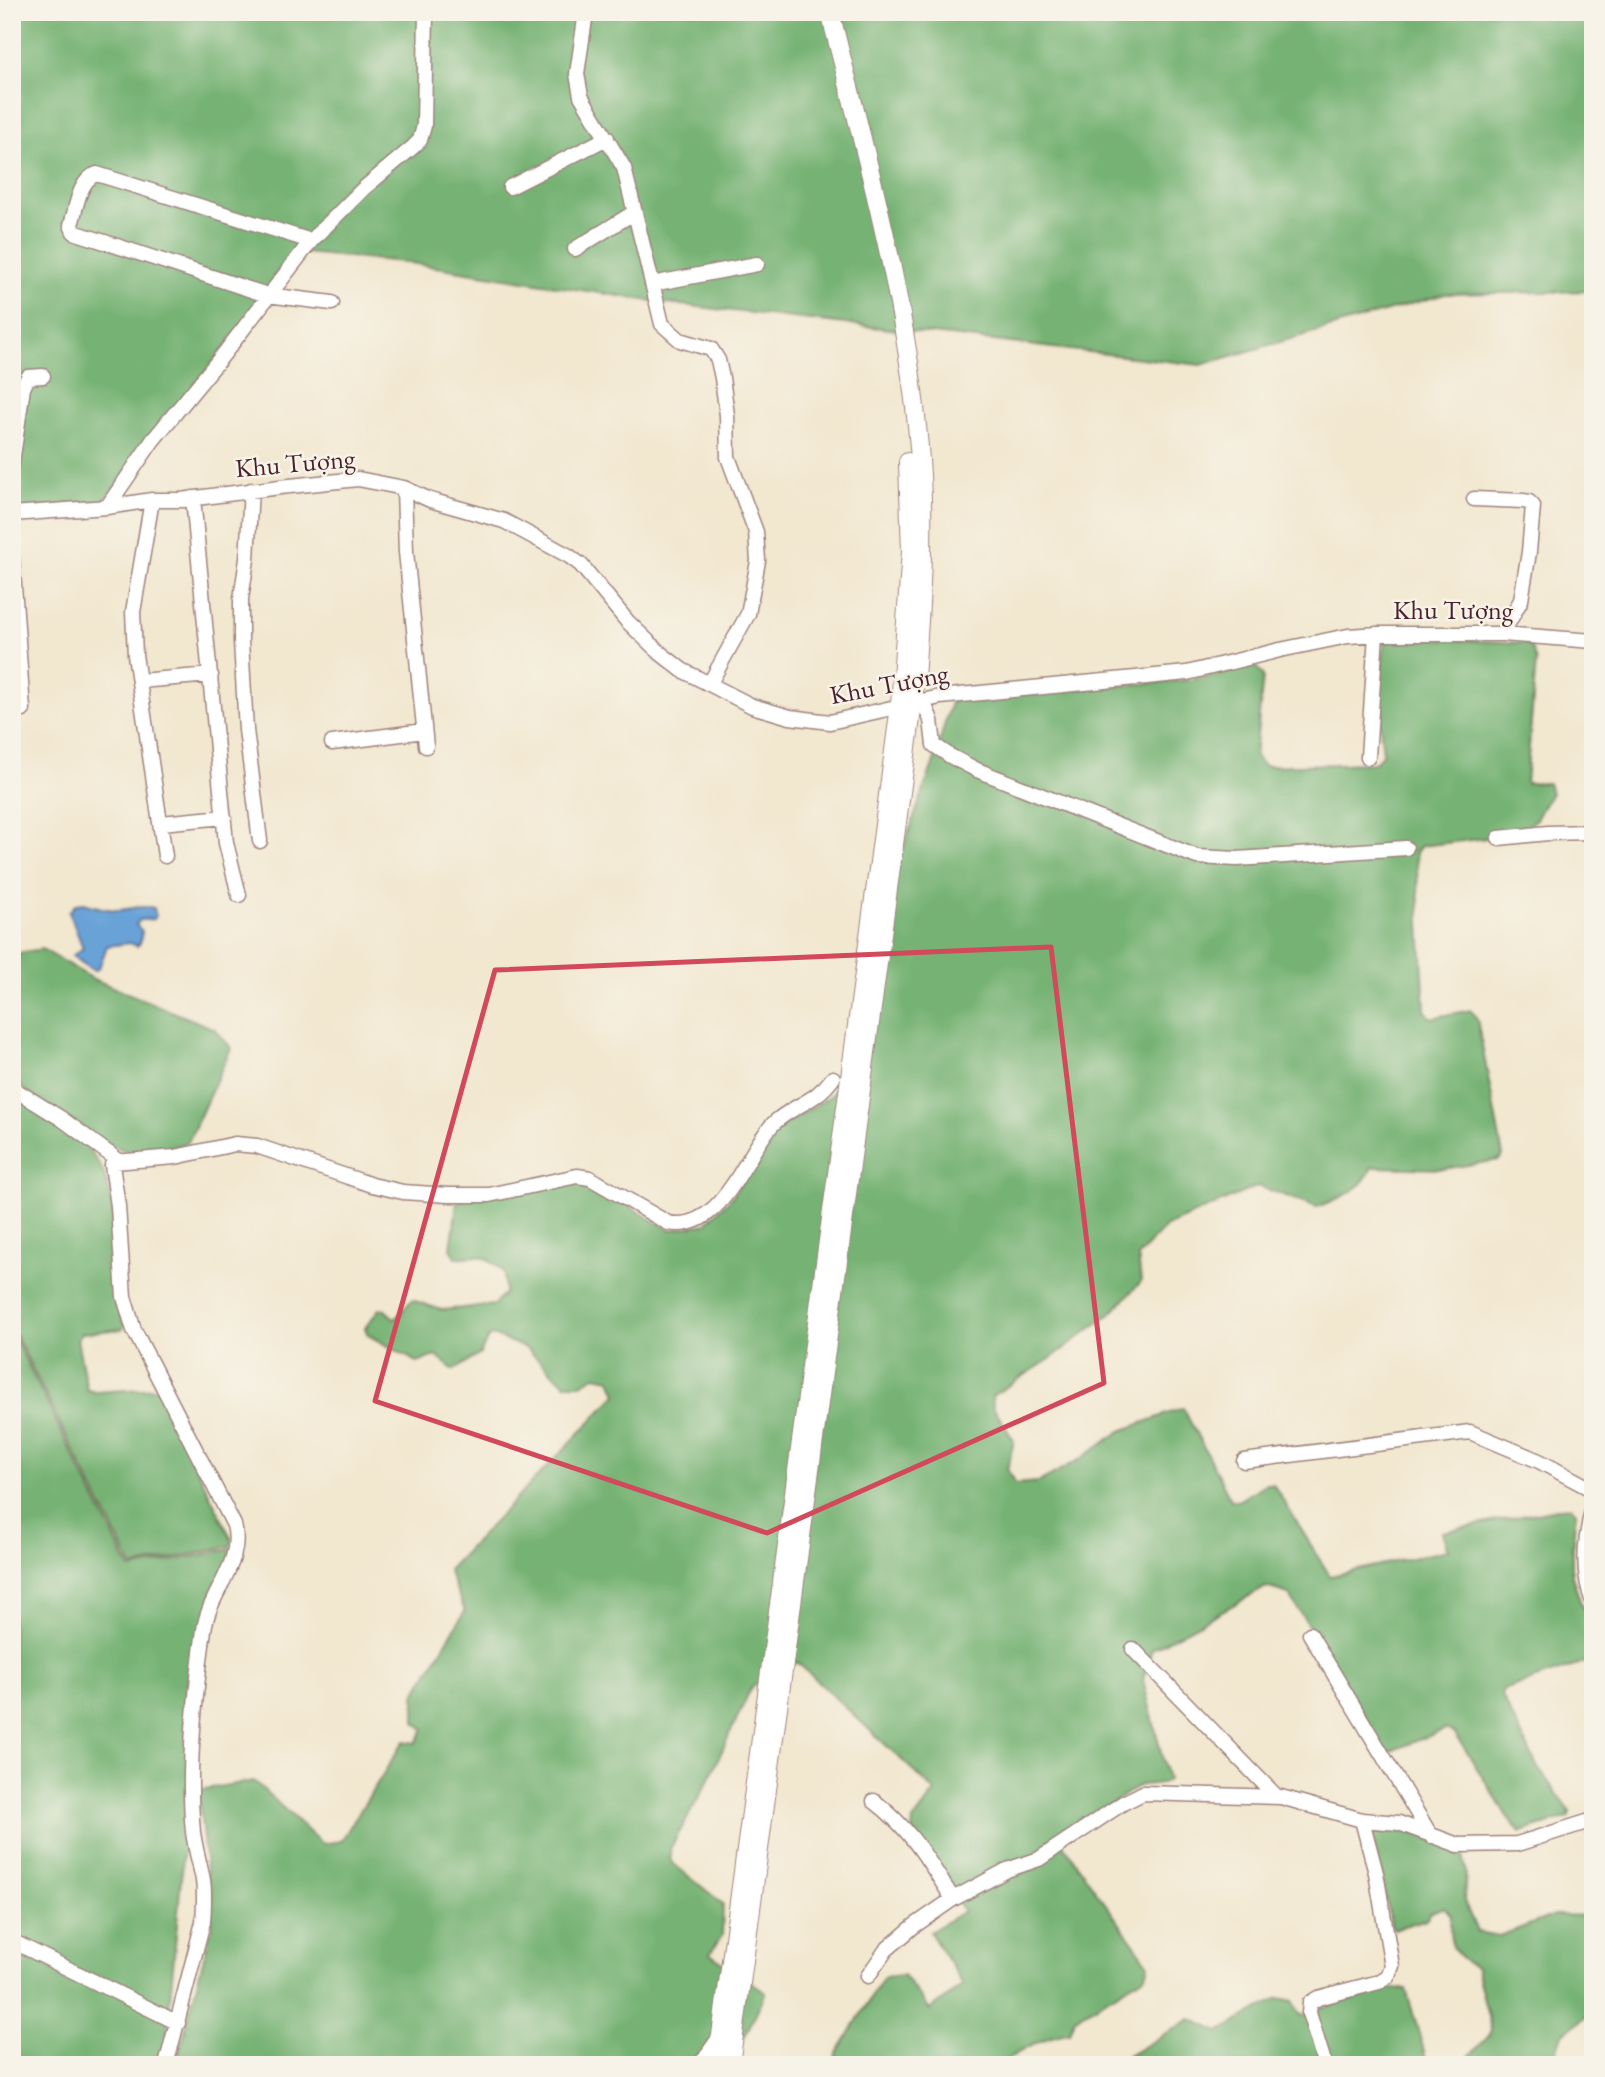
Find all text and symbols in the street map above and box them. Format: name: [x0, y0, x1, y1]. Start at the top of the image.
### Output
street label: Khu Tượng: [234, 441, 357, 485]
street label: Khu Tượng: [1393, 593, 1514, 627]
street label: Khu Tượng: [827, 656, 952, 712]

